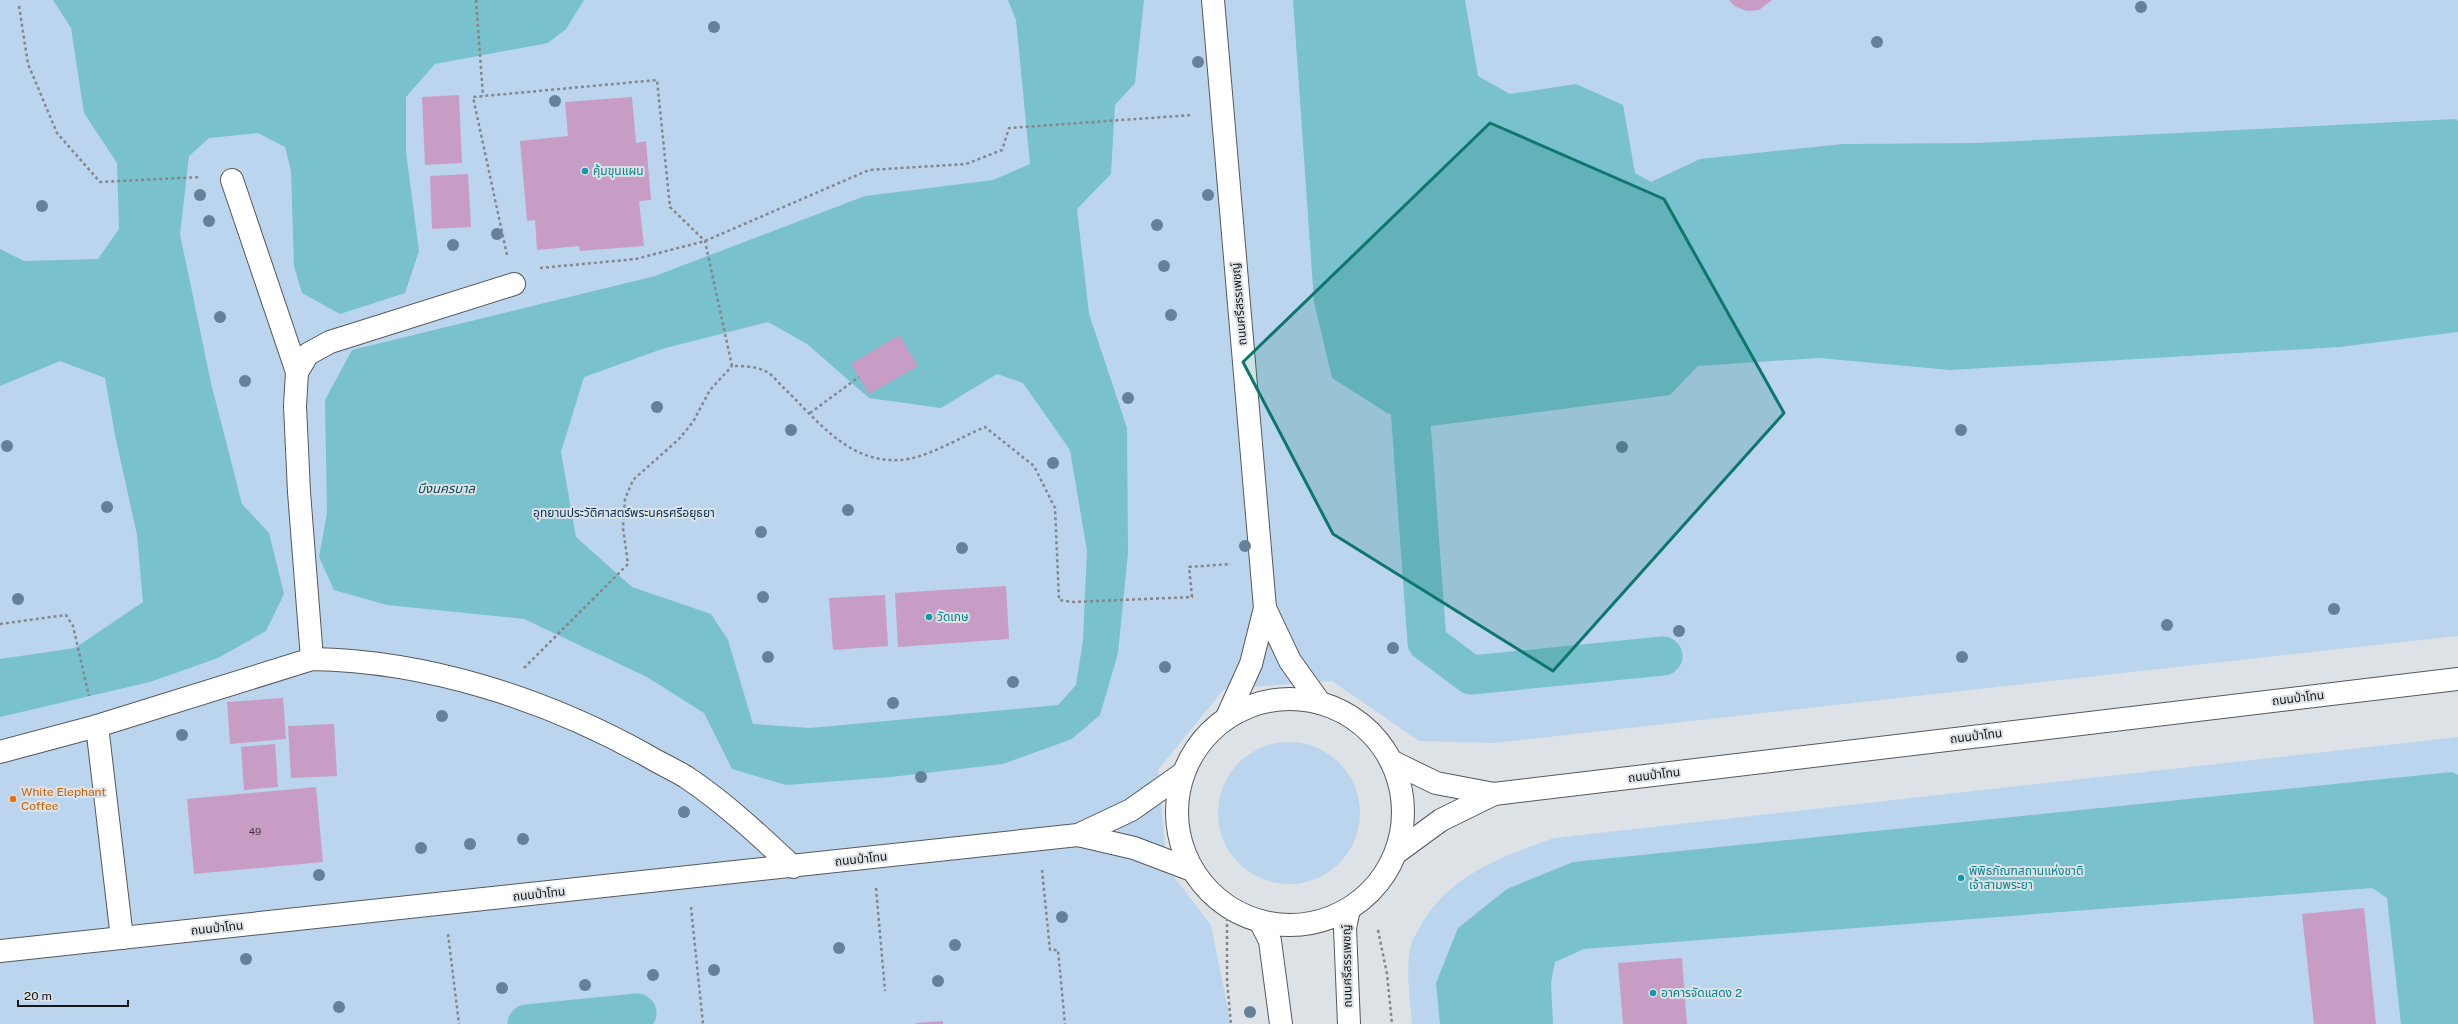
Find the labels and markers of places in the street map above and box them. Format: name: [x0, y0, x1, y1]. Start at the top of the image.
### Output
place label: คุ้มขุนแผน: [593, 164, 644, 178]
marker: คุ้มขุนแผน: [580, 166, 590, 176]
place label: วัดเกษ: [937, 610, 969, 624]
marker: วัดเกษ: [924, 612, 934, 622]
place label: White Elephant Coffee: [21, 785, 106, 813]
marker: White Elephant Coffee: [8, 794, 18, 804]
place label: พิพิธภัณฑสถานแห่งชาติ เจ้าสามพระยา: [1969, 864, 2084, 892]
marker: พิพิธภัณฑสถานแห่งชาติ เจ้าสามพระยา: [1956, 873, 1966, 883]
place label: อาคารจัดแสดง 2: [1661, 986, 1742, 1000]
marker: อาคารจัดแสดง 2: [1648, 988, 1658, 998]

